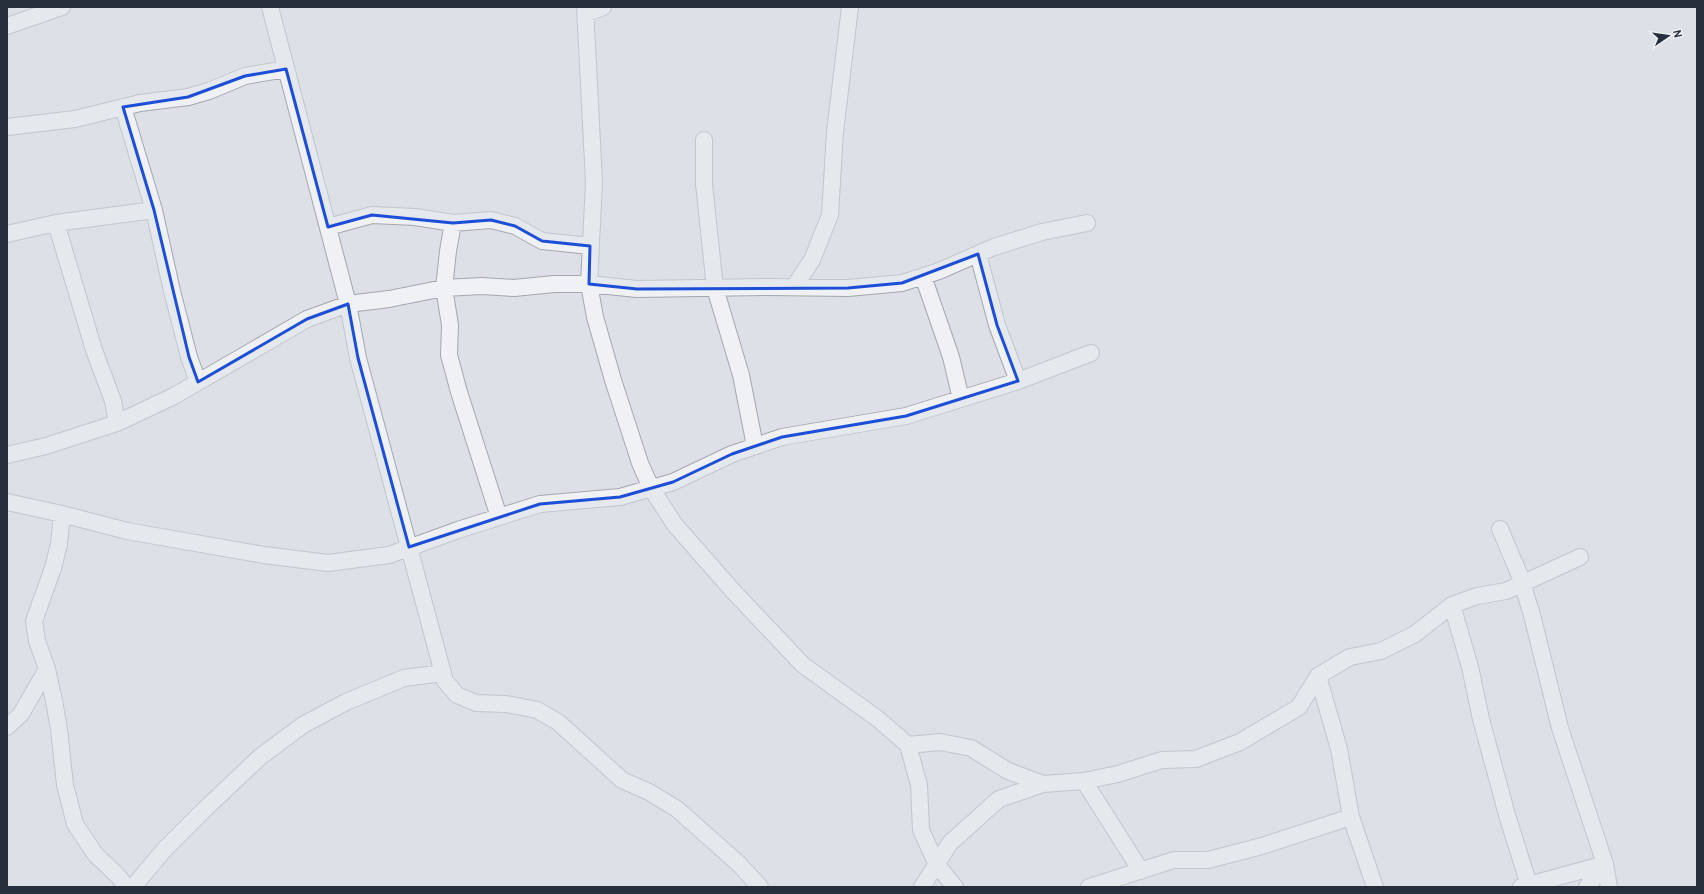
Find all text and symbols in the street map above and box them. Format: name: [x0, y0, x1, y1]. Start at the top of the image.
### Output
north arrow: [1648, 16, 1688, 56]
text: N: [1669, 29, 1684, 39]

